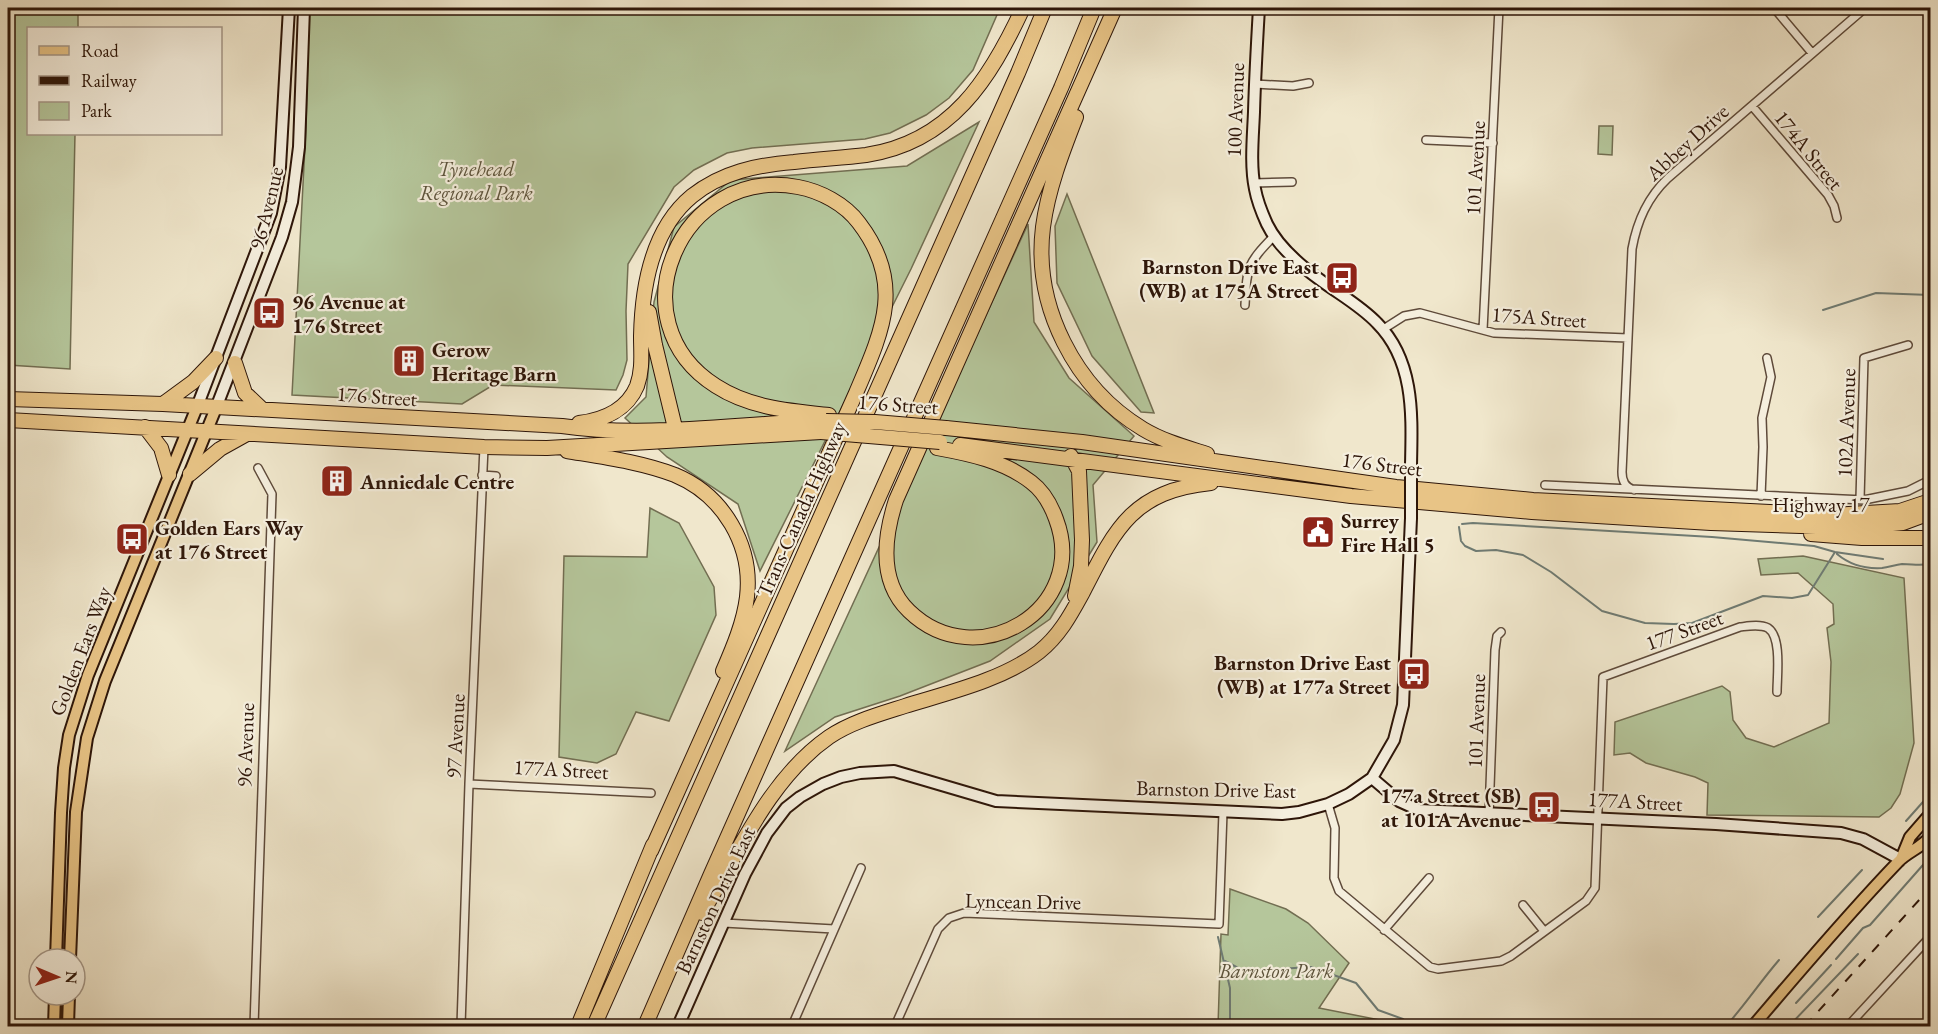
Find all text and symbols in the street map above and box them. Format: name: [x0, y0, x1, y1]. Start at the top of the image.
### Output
legend: [27, 27, 222, 135]
text: Road: [81, 39, 120, 62]
street label: 100 Avenue: [1220, 62, 1250, 158]
text: Railway: [81, 69, 137, 92]
street label: Abbey Drive: [1639, 98, 1734, 187]
text: Park: [81, 99, 112, 122]
street label: 174A Street: [1769, 105, 1850, 196]
street label: 101 Avenue: [1459, 120, 1491, 216]
park label: Tynehead Regional Park: [419, 155, 533, 206]
street label: 96 Avenue: [243, 164, 289, 252]
place label: Barnston Drive East (WB) at 175A Street: [1139, 253, 1319, 304]
bus stop icon: Barnston Drive East (WB) at 175A Street: [1324, 260, 1360, 296]
place label: 96 Avenue at 176 Street: [292, 288, 406, 339]
bus stop icon: 96 Avenue at 176 Street: [251, 295, 287, 331]
street label: 175A Street: [1491, 300, 1588, 334]
place label: Gerow Heritage Barn: [432, 336, 557, 387]
building icon: Gerow Heritage Barn: [391, 343, 427, 379]
street label: 102A Avenue: [1831, 368, 1861, 478]
street label: 176 Street: [336, 380, 419, 412]
street label: 176 Street: [857, 388, 940, 420]
street label: Trans-Canada Highway: [750, 416, 852, 601]
street label: 176 Street: [1340, 446, 1424, 482]
building icon: Anniedale Centre: [319, 463, 355, 499]
place label: Anniedale Centre: [359, 468, 514, 495]
street label: Highway 17: [1772, 491, 1871, 518]
place label: Surrey Fire Hall 5: [1341, 507, 1435, 558]
place label: Golden Ears Way at 176 Street: [155, 514, 304, 565]
public building icon: Surrey Fire Hall 5: [1300, 514, 1336, 550]
bus stop icon: Golden Ears Way at 176 Street: [114, 521, 150, 557]
street label: Golden Ears Way: [43, 582, 117, 720]
street label: 177 Street: [1642, 603, 1727, 656]
place label: Barnston Drive East (WB) at 177a Street: [1214, 649, 1391, 700]
bus stop icon: Barnston Drive East (WB) at 177a Street: [1396, 656, 1432, 692]
street label: 101 Avenue: [1461, 673, 1491, 769]
street label: 97 Avenue: [439, 693, 471, 779]
street label: 96 Avenue: [230, 702, 260, 788]
street label: 177A Street: [513, 753, 610, 785]
street label: Barnston Drive East: [1136, 774, 1297, 804]
place label: 177a Street (SB) at 101A Avenue: [1380, 782, 1521, 833]
street label: 177A Street: [1587, 785, 1684, 817]
bus stop icon: 177a Street (SB) at 101A Avenue: [1526, 789, 1562, 825]
street label: Barnston Drive East: [669, 821, 761, 978]
street label: Lyncean Drive: [965, 886, 1081, 916]
north arrow: [27, 947, 87, 1007]
park label: Barnston Park: [1218, 957, 1334, 984]
text: N: [61, 971, 82, 984]

